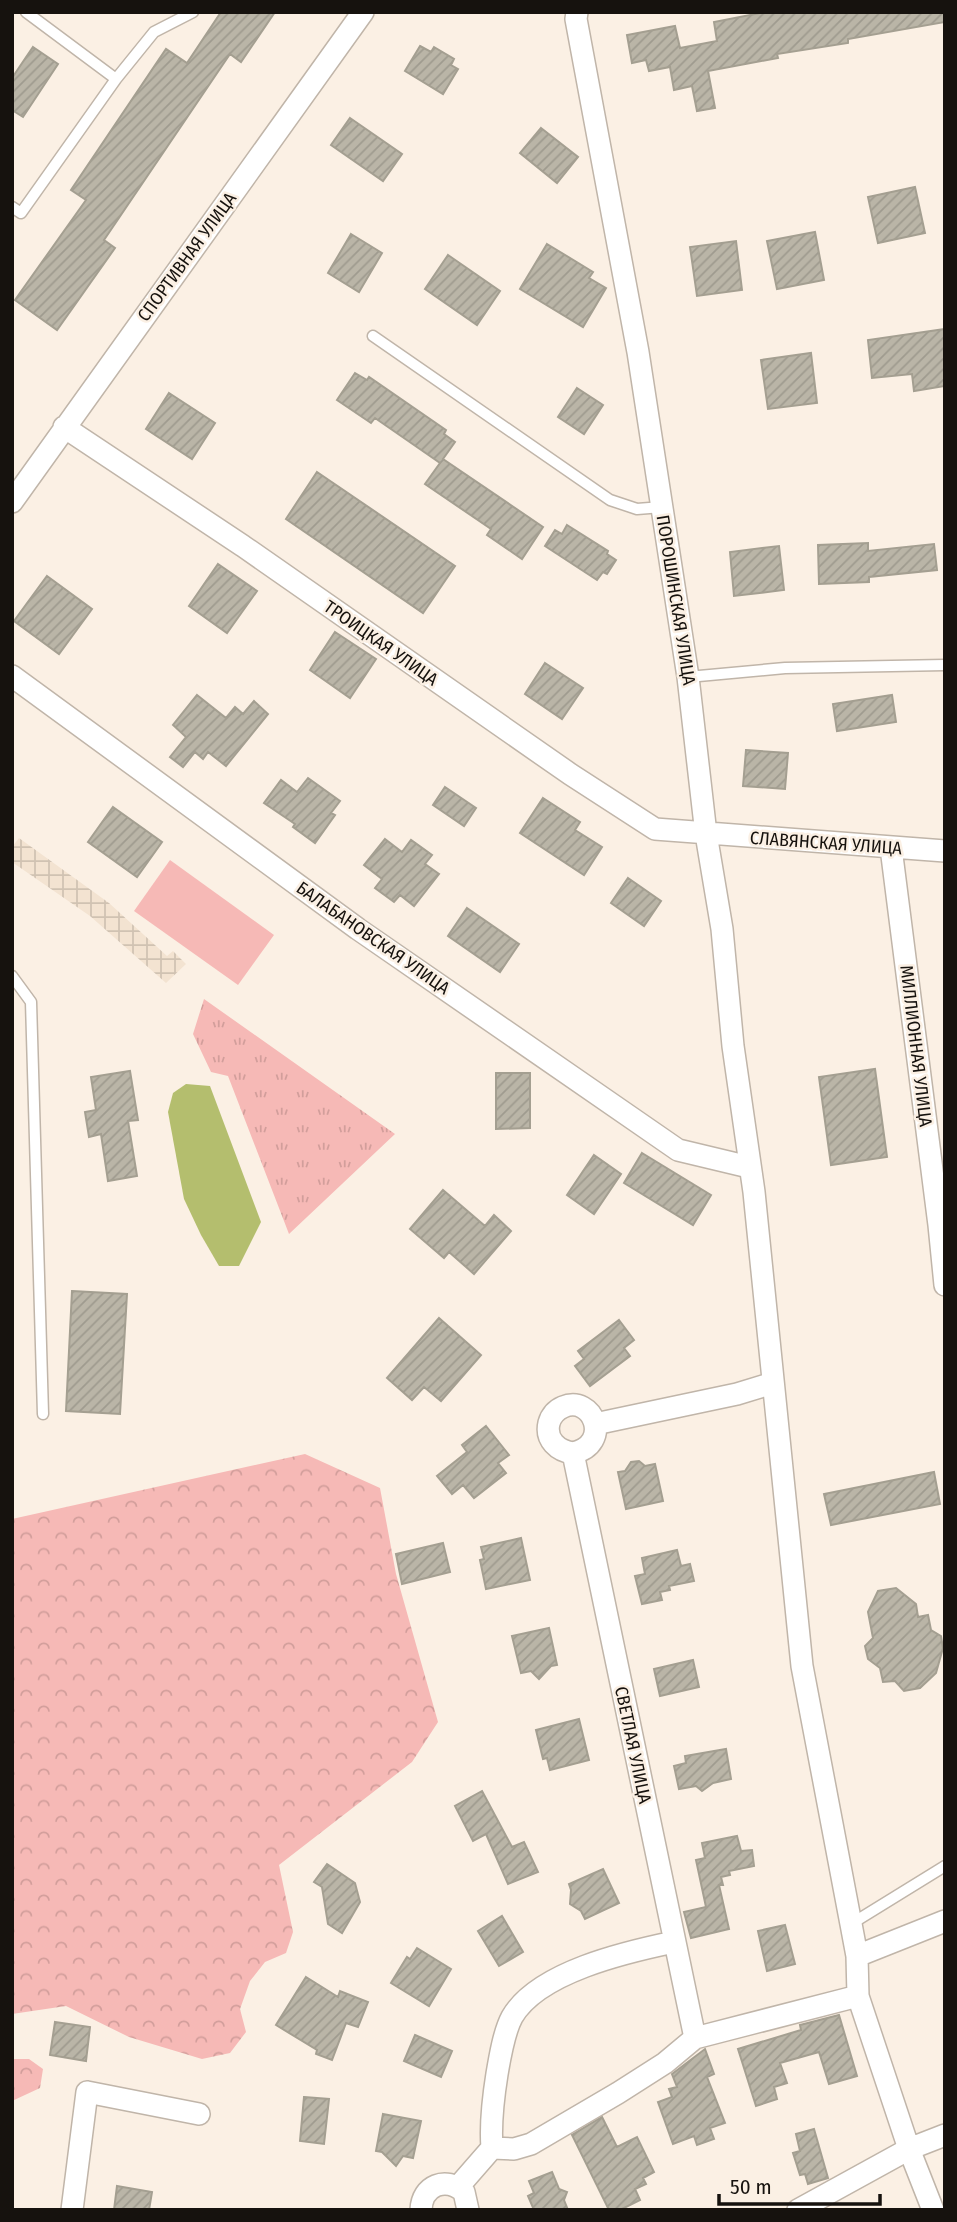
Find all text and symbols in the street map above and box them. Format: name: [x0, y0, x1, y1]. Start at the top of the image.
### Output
street label: СПОРТИВНАЯ УЛИЦА: [133, 188, 241, 326]
street label: ПОРОШИНСКАЯ УЛИЦА: [652, 513, 700, 687]
street label: ТРОИЦКАЯ УЛИЦА: [320, 595, 443, 691]
street label: СЛАВЯНСКАЯ УЛИЦА: [749, 827, 903, 859]
street label: БАЛАБАНОВСКАЯ УЛИЦА: [292, 877, 454, 1000]
street label: МИЛЛИОННАЯ УЛИЦА: [895, 964, 937, 1129]
street label: СВЕТЛАЯ УЛИЦА: [610, 1684, 656, 1806]
scale bar: [719, 2162, 880, 2206]
text: 50 m: [730, 2174, 772, 2200]

